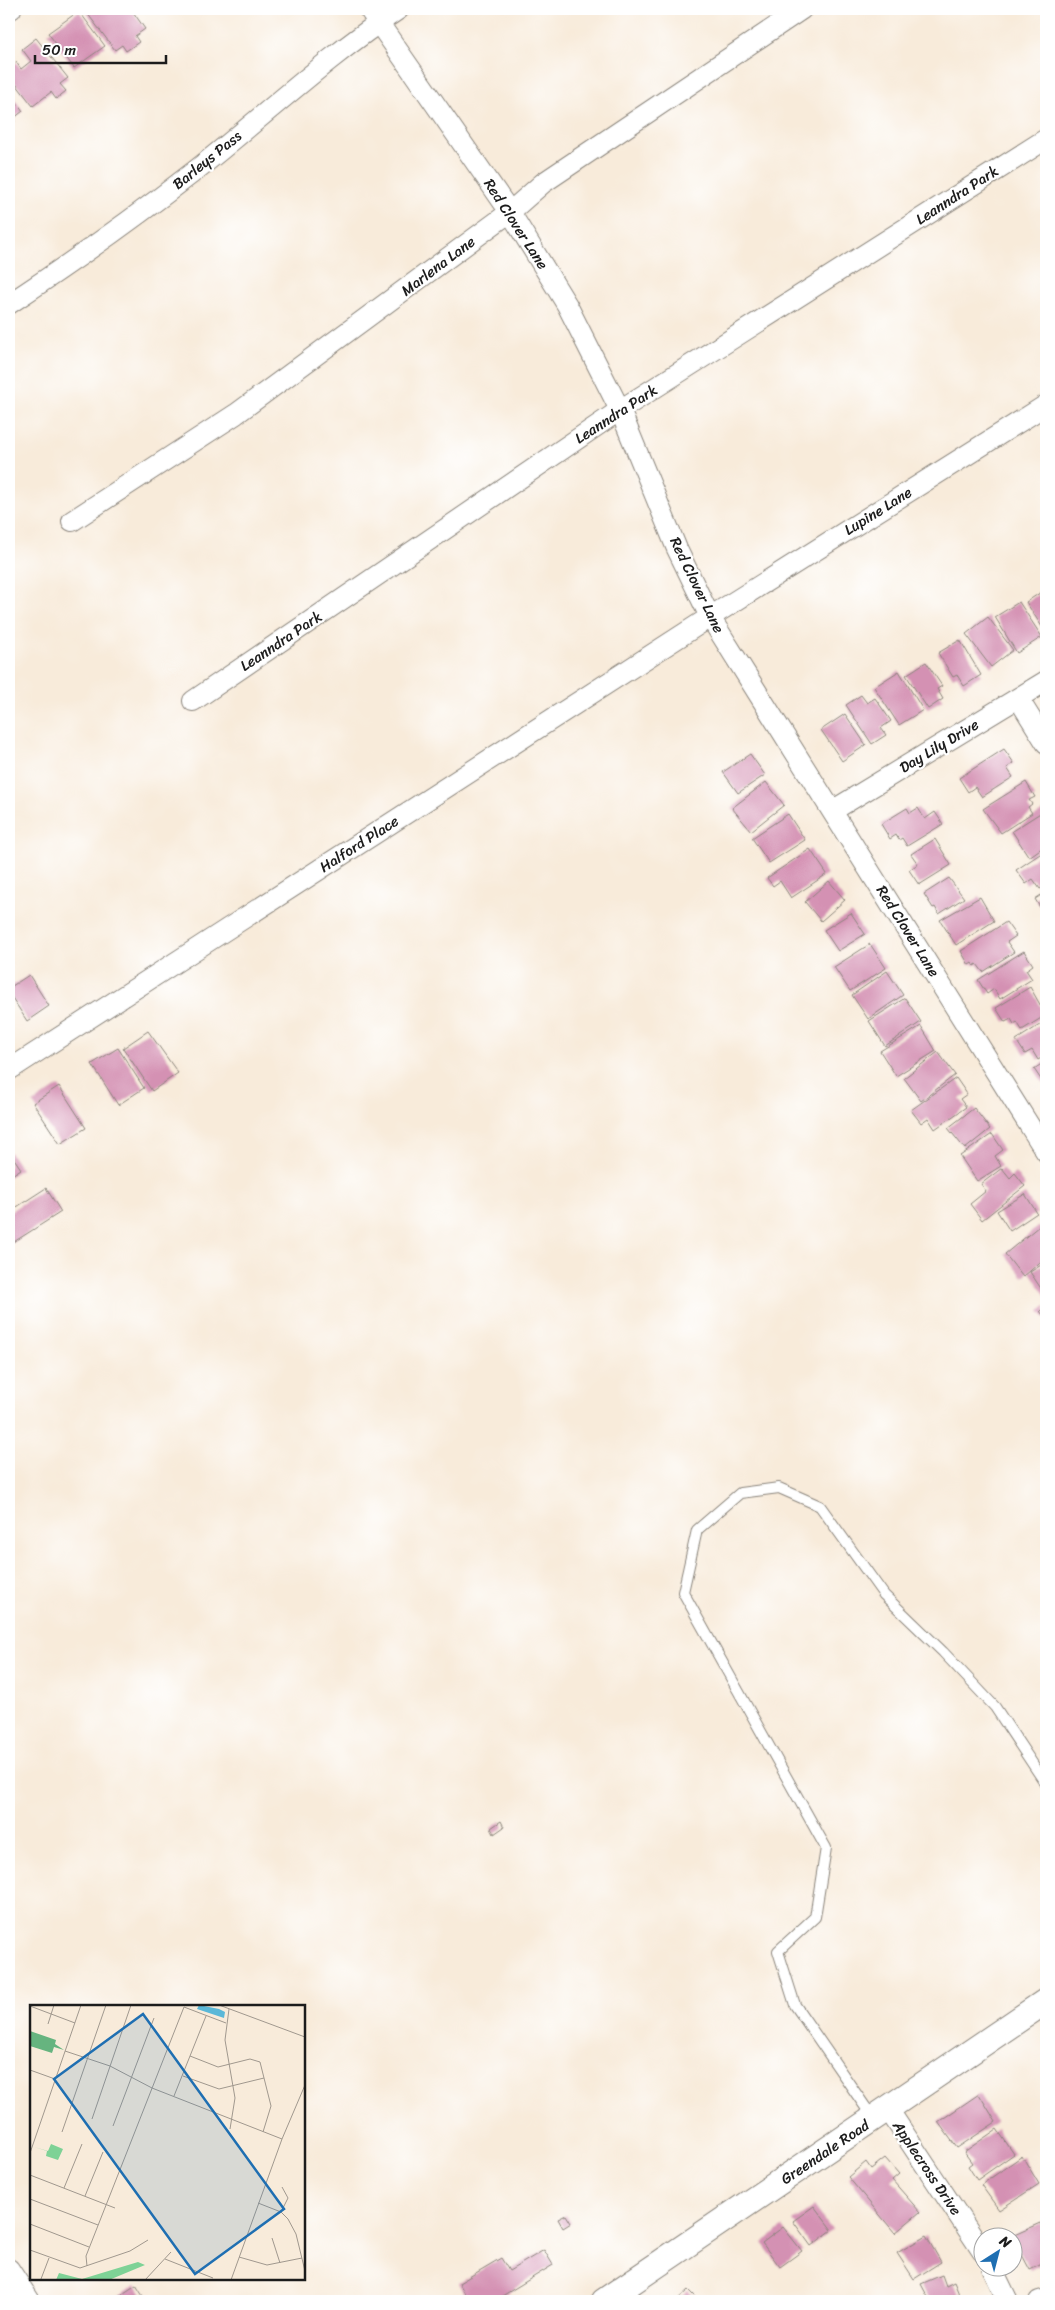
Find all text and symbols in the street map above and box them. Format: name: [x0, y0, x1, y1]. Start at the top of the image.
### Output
scale bar: [35, 32, 166, 64]
text: 50 m: [42, 37, 77, 63]
street label: Barleys Pass: [166, 123, 248, 196]
street label: Leanndra Park: [910, 158, 1004, 232]
street label: Red Clover Lane: [477, 173, 555, 275]
street label: Marlena Lane: [395, 229, 481, 303]
street label: Leanndra Park: [569, 377, 663, 451]
street label: Lupine Lane: [839, 480, 918, 542]
street label: Red Clover Lane: [662, 532, 732, 638]
street label: Leanndra Park: [235, 604, 328, 678]
street label: Day Lily Drive: [894, 712, 984, 780]
street label: Halford Place: [314, 808, 404, 880]
street label: Red Clover Lane: [869, 880, 947, 982]
inset map: [30, 2005, 305, 2280]
street label: Greendale Road: [775, 2112, 876, 2191]
street label: Applecross Drive: [885, 2114, 969, 2221]
north arrow: [972, 2228, 1022, 2278]
text: N: [993, 2228, 1017, 2255]

